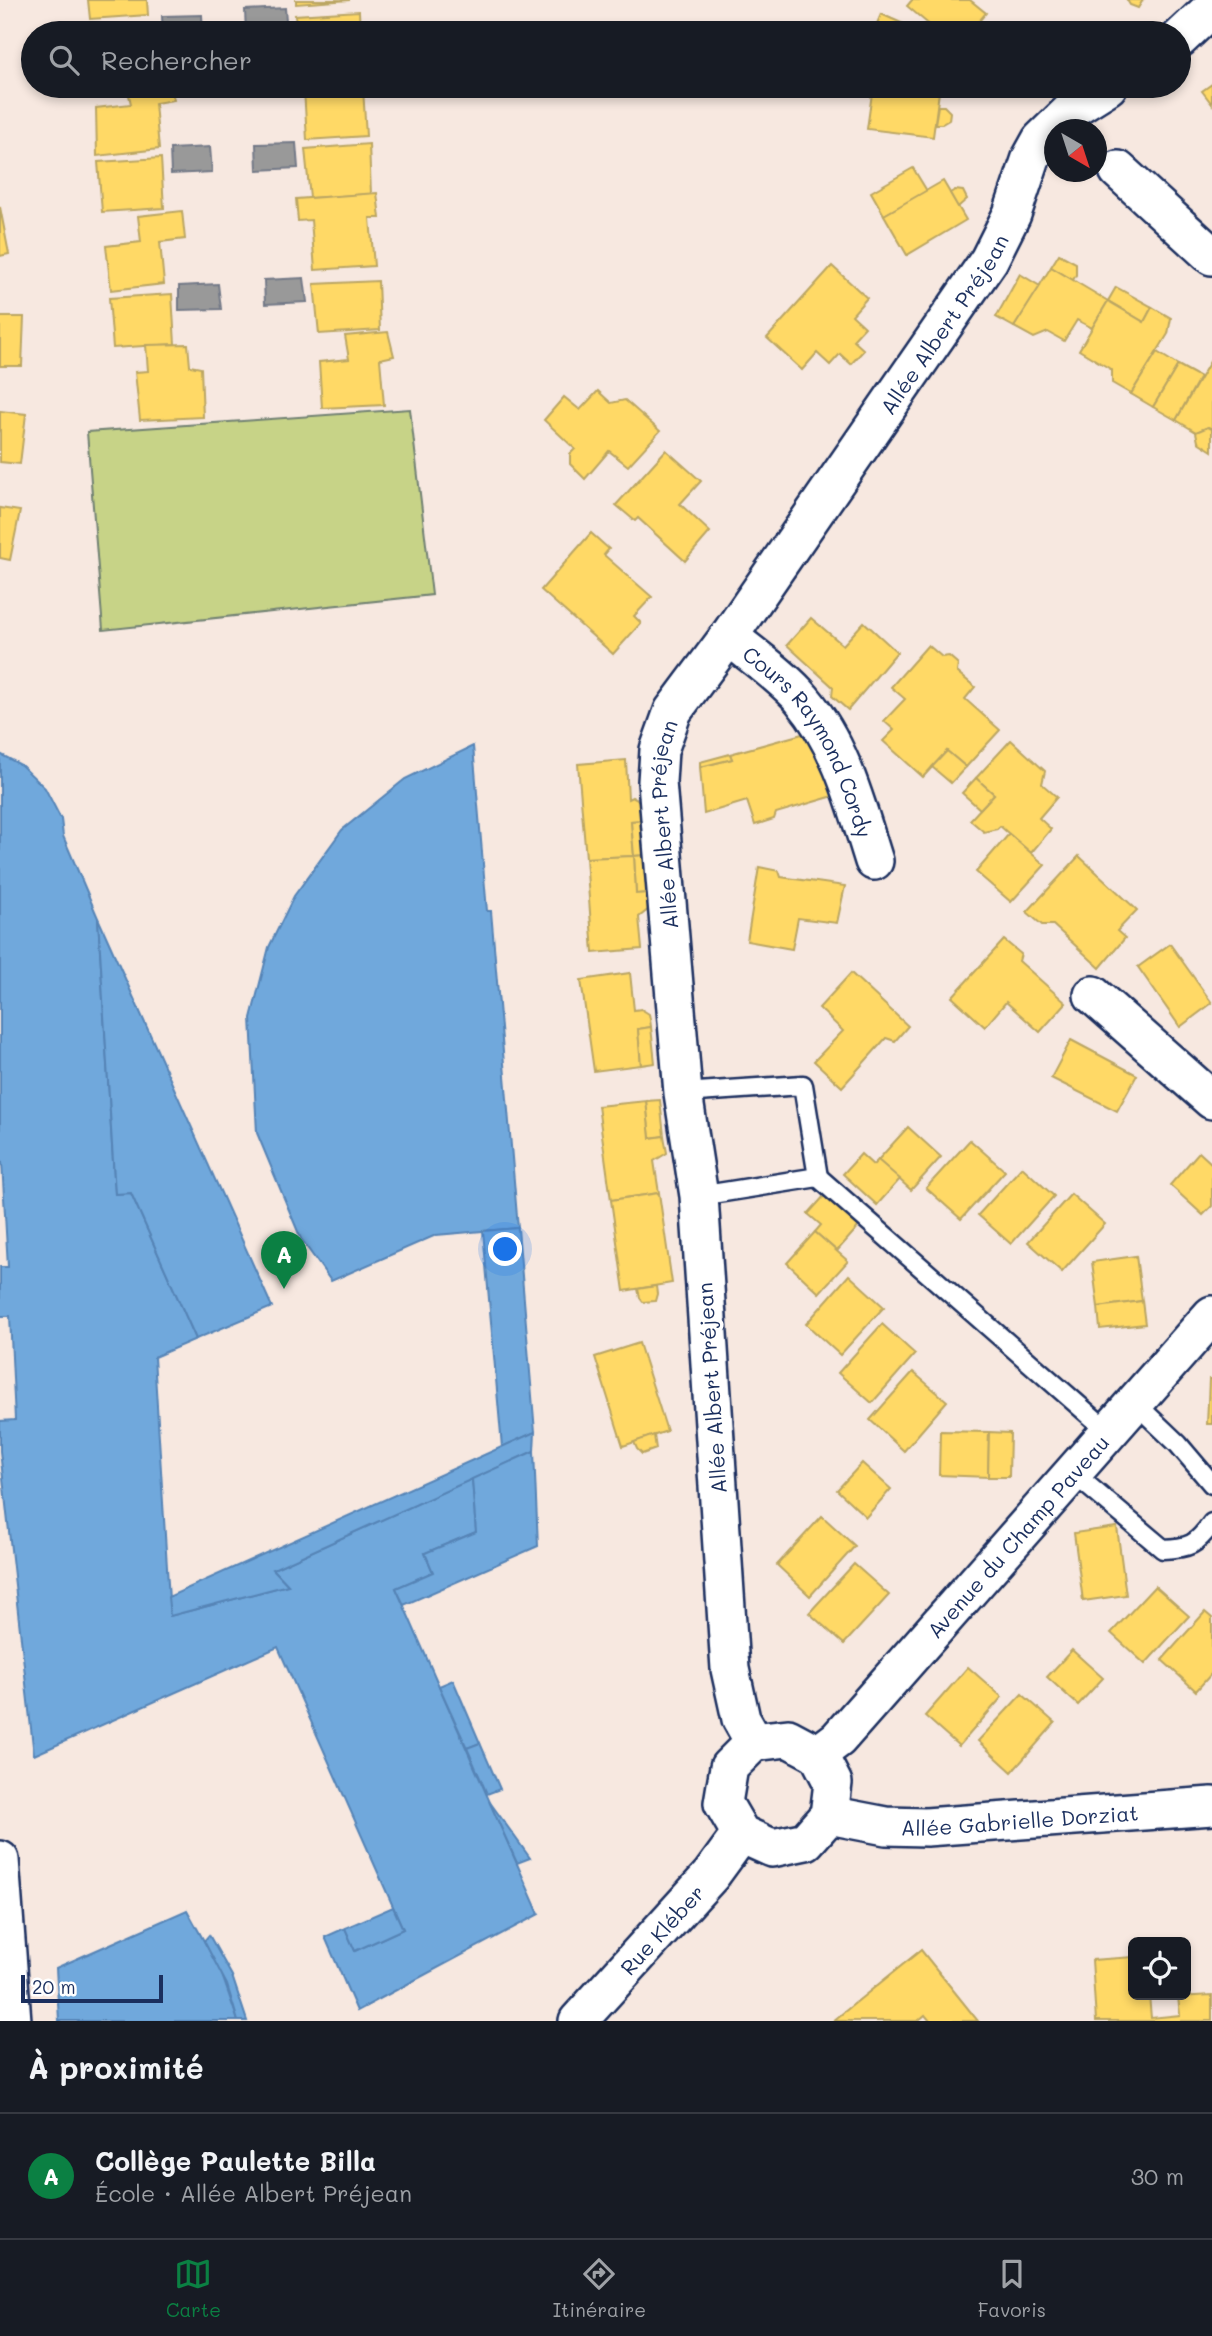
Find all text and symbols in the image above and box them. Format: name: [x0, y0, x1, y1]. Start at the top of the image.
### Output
search box: [21, 21, 1191, 98]
icon: search: [45, 41, 83, 79]
text: Rechercher: [101, 43, 252, 77]
north arrow: [1044, 119, 1107, 182]
street label: Allée Albert Préjean: [873, 229, 1013, 419]
street label: Cours Raymond Cordy: [738, 639, 879, 841]
street label: Allée Albert Préjean: [643, 715, 683, 930]
pin: A: [261, 1231, 307, 1289]
your location: [488, 1232, 522, 1266]
street label: Allée Albert Préjean: [690, 1282, 732, 1494]
street label: Avenue du Champ Paveau: [920, 1429, 1114, 1643]
street label: Allée Gabrielle Dorziat: [901, 1798, 1139, 1840]
street label: Rue Kléber: [614, 1879, 709, 1980]
map controls: [1128, 1937, 1191, 2000]
button: locate: [1128, 1937, 1191, 2000]
scale bar: [21, 1972, 163, 2004]
text: 20 m: [32, 1974, 76, 1999]
text: À proximité: [28, 2047, 204, 2087]
text: Collège Paulette Billa: [95, 2144, 376, 2178]
text: A: [43, 2161, 59, 2191]
text: 30 m: [1131, 2161, 1184, 2191]
text: École · Allée Albert Préjean: [95, 2178, 412, 2208]
tab: Carte: [166, 2255, 221, 2322]
tab: Itinéraire: [553, 2255, 646, 2322]
tab: Favoris: [978, 2255, 1046, 2322]

